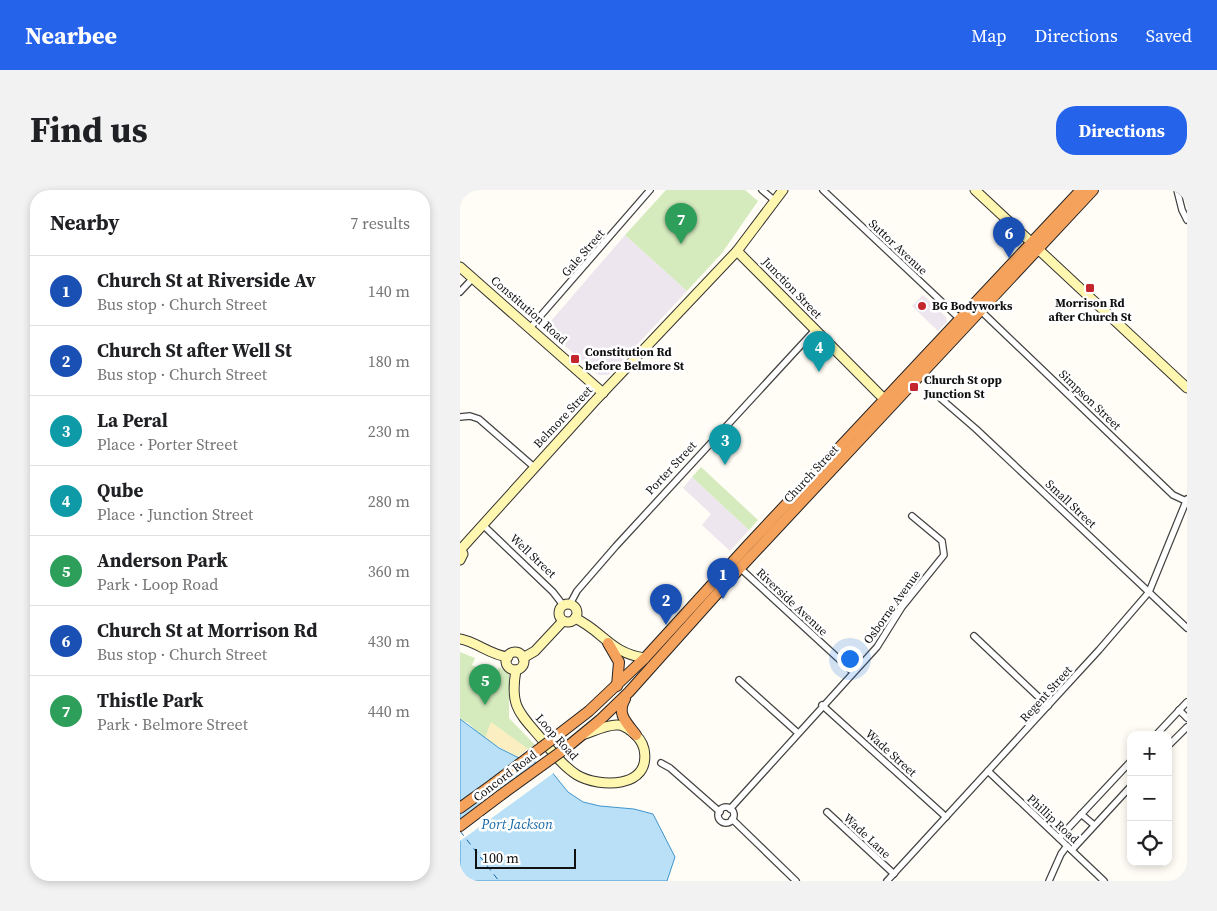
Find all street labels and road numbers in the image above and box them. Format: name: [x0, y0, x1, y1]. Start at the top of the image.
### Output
street label: Suttor Avenue: [865, 216, 931, 278]
street label: Gale Street: [558, 226, 608, 280]
street label: Junction Street: [758, 253, 825, 322]
street label: Constitution Road: [487, 272, 571, 348]
street label: Simpson Street: [1056, 366, 1124, 434]
street label: Belmore Street: [530, 382, 596, 451]
street label: Porter Street: [642, 438, 700, 498]
street label: Church Street: [780, 442, 842, 506]
street label: Small Street: [1042, 476, 1100, 532]
street label: Well Street: [506, 530, 560, 582]
street label: Riverside Avenue: [753, 565, 831, 639]
street label: Osborne Avenue: [860, 567, 924, 647]
street label: Regent Street: [1016, 662, 1076, 726]
street label: Loop Road: [532, 710, 582, 764]
street label: Wade Street: [862, 726, 920, 780]
street label: Concord Road: [470, 747, 540, 805]
street label: Phillip Road: [1024, 791, 1083, 847]
street label: Wade Lane: [840, 810, 894, 862]

